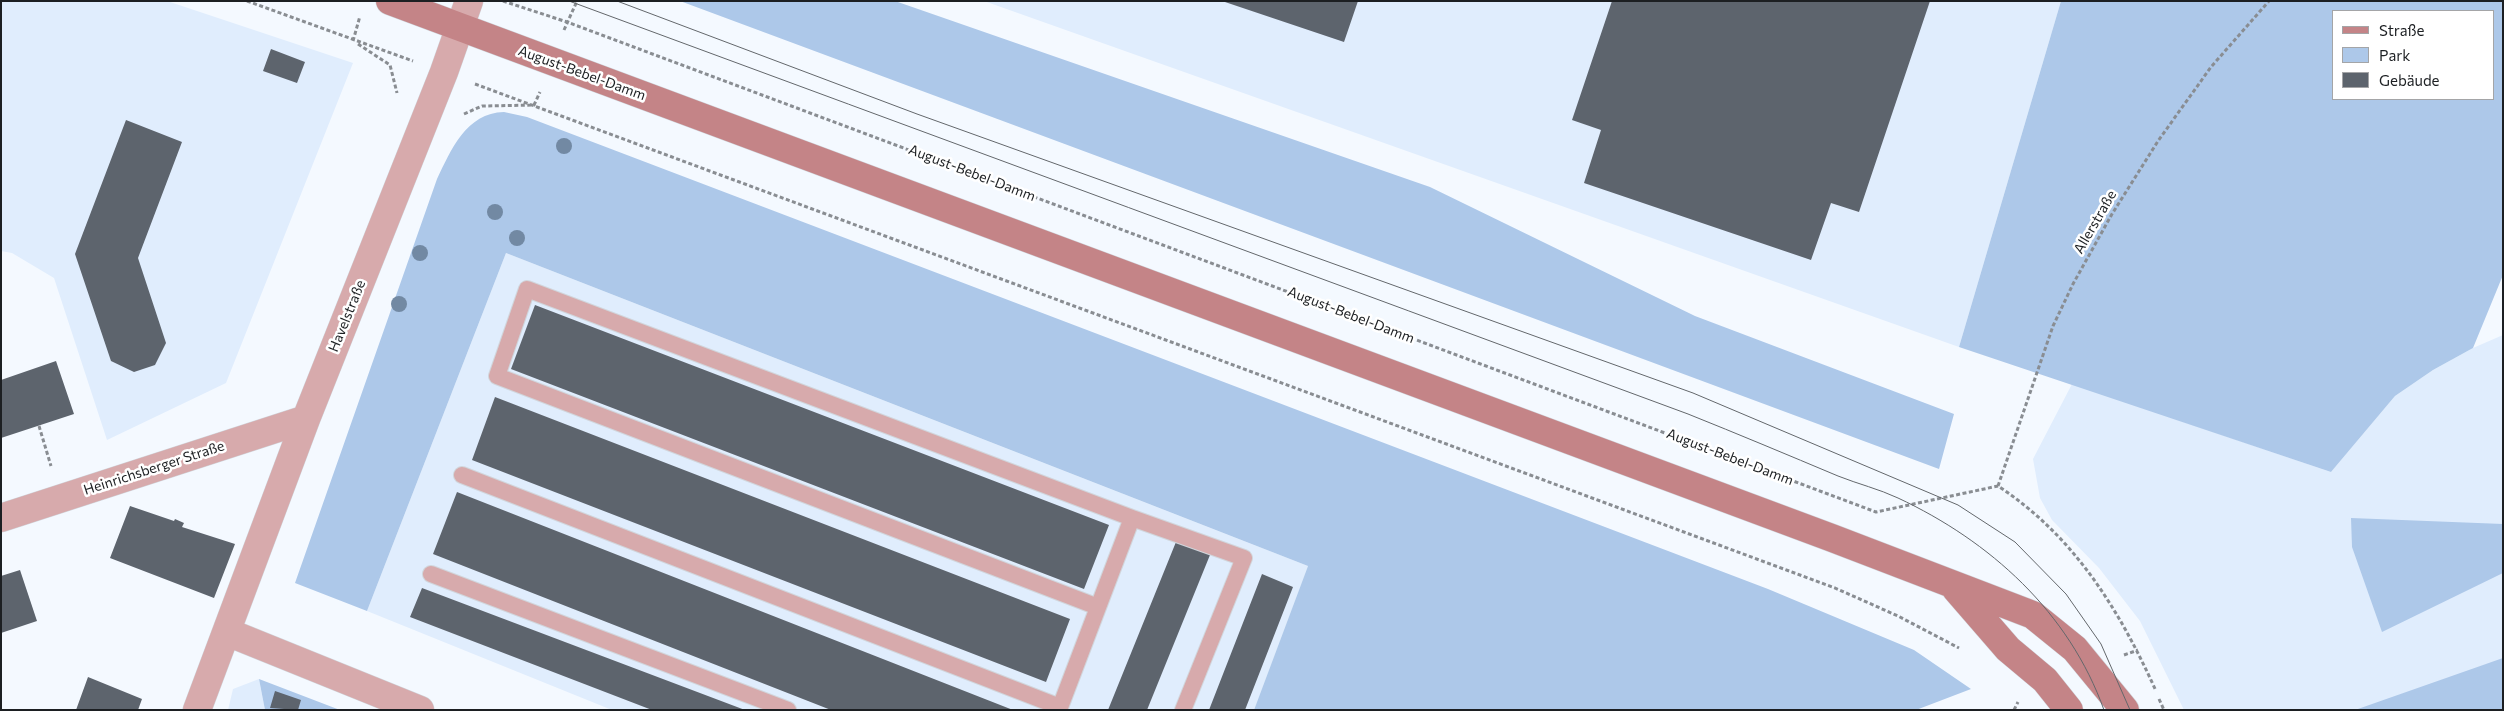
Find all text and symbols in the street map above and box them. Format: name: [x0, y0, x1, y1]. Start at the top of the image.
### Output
legend: [2332, 10, 2494, 100]
text: Straße: [2379, 21, 2425, 39]
street label: August-Bebel-Damm: [516, 42, 648, 104]
text: Park: [2379, 46, 2410, 64]
text: Gebäude: [2379, 71, 2440, 89]
street label: August-Bebel-Damm: [906, 141, 1038, 205]
street label: Allerstraße: [2070, 187, 2120, 257]
street label: Havelstraße: [325, 278, 369, 354]
street label: August-Bebel-Damm: [1285, 283, 1417, 347]
street label: August-Bebel-Damm: [1664, 425, 1796, 489]
street label: Heinrichsberger Straße: [82, 437, 226, 499]

